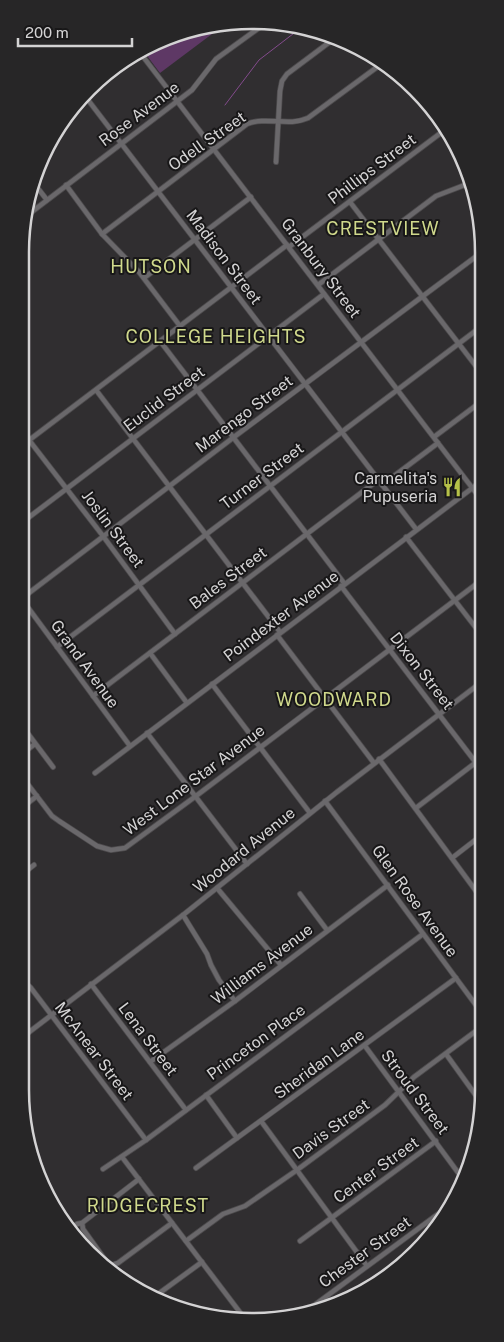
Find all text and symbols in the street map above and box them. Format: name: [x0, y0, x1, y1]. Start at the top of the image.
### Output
scale bar: [18, 15, 131, 47]
text: 200 m: [25, 24, 69, 41]
street label: Rose Avenue: [95, 78, 183, 150]
street label: Odell Street: [165, 107, 249, 175]
street label: Phillips Street: [324, 130, 420, 208]
street label: Madison Street: [182, 206, 266, 308]
street label: Granbury Street: [277, 214, 365, 322]
district label: CRESTVIEW: [326, 218, 440, 239]
district label: HUTSON: [110, 256, 192, 277]
district label: COLLEGE HEIGHTS: [125, 326, 307, 347]
street label: Euclid Street: [120, 362, 208, 436]
street label: Marengo Street: [192, 371, 296, 457]
street label: Turner Street: [217, 438, 307, 514]
place label: Carmelita's Pupuseria: [354, 469, 437, 506]
restaurant icon: Carmelita's Pupuseria: [441, 476, 463, 498]
street label: Joslin Street: [78, 487, 148, 571]
street label: Bales Street: [186, 543, 270, 613]
street label: Poindexter Avenue: [220, 567, 342, 665]
street label: Grand Avenue: [47, 616, 123, 712]
street label: Dixon Street: [386, 629, 458, 713]
district label: WOODWARD: [276, 689, 392, 710]
street label: West Lone Star Avenue: [120, 721, 268, 839]
street label: Woodard Avenue: [189, 803, 299, 897]
street label: Glen Rose Avenue: [368, 841, 462, 961]
street label: Williams Avenue: [208, 920, 316, 1008]
street label: McAnear Street: [51, 998, 137, 1104]
street label: Lena Street: [114, 999, 182, 1079]
street label: Princeton Place: [203, 1000, 309, 1084]
street label: Sheridan Lane: [270, 1025, 368, 1103]
street label: Stroud Street: [377, 1046, 453, 1138]
street label: Davis Street: [289, 1095, 373, 1163]
street label: Center Street: [330, 1133, 422, 1207]
district label: RIDGECREST: [87, 1195, 209, 1216]
street label: Chester Street: [315, 1212, 415, 1292]

